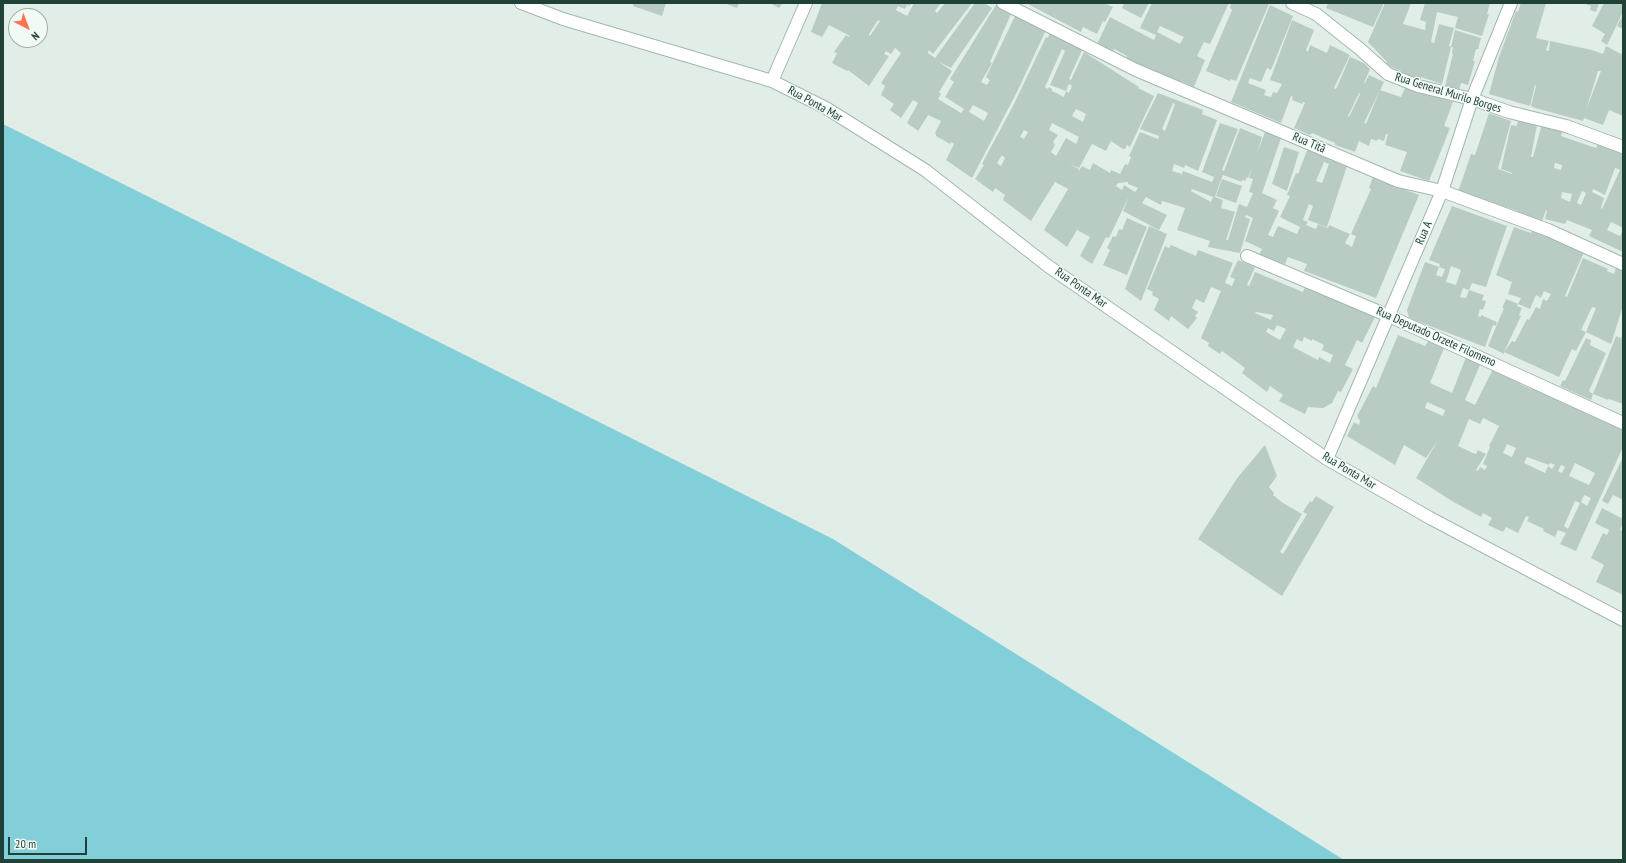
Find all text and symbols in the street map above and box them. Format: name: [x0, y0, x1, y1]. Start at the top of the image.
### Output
north arrow: [8, 8, 48, 48]
text: N: [28, 29, 42, 43]
street label: Rua General Murilo Borges: [1393, 70, 1503, 116]
street label: Rua Ponta Mar: [785, 83, 845, 125]
street label: Rua Titã: [1290, 130, 1328, 156]
street label: Rua A: [1413, 219, 1435, 247]
street label: Rua Ponta Mar: [1052, 265, 1110, 311]
street label: Rua Deputado Orzete Filomeno: [1374, 304, 1498, 370]
street label: Rua Ponta Mar: [1319, 449, 1379, 493]
scale bar: [10, 829, 89, 855]
text: 20 m: [15, 836, 36, 851]

